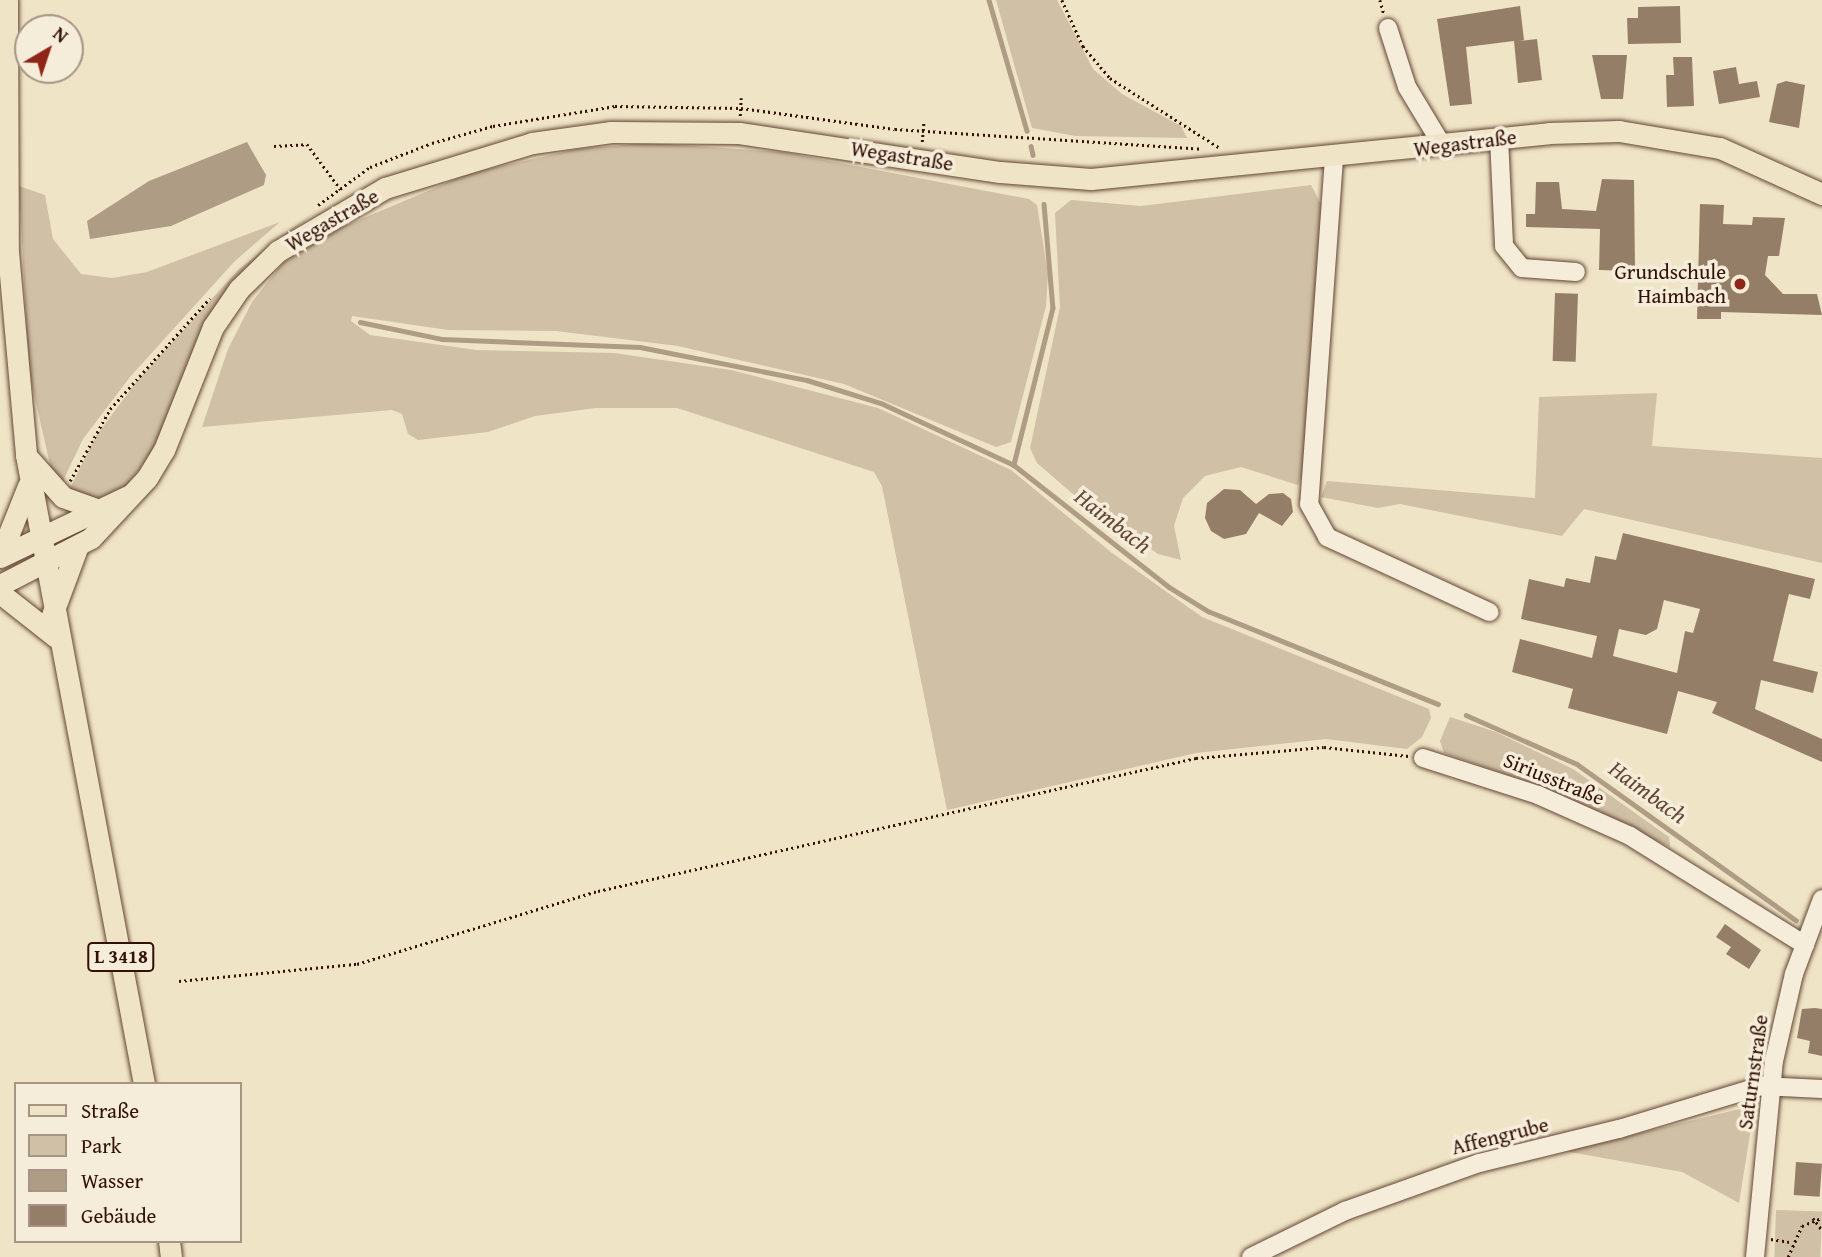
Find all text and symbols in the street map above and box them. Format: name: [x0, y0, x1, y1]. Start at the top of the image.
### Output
north arrow: [14, 14, 84, 84]
text: N: [47, 19, 75, 49]
street label: Wegastraße: [1412, 124, 1518, 162]
street label: Wegastraße: [849, 135, 955, 177]
street label: Wegastraße: [281, 183, 383, 257]
place label: Grundschule Haimbach: [1614, 259, 1726, 309]
marker: Grundschule Haimbach: [1732, 276, 1748, 292]
water label: Haimbach: [1069, 483, 1157, 559]
street label: Siriusstraße: [1500, 747, 1608, 811]
water label: Haimbach: [1604, 754, 1692, 830]
road number: L 3418: [86, 942, 156, 973]
street label: Saturnstraße: [1732, 1013, 1774, 1131]
legend: [14, 1082, 242, 1243]
text: Straße: [81, 1095, 139, 1126]
street label: Affengrube: [1449, 1112, 1551, 1160]
text: Park: [81, 1130, 122, 1161]
text: Wasser: [81, 1165, 143, 1196]
text: Gebäude: [81, 1200, 156, 1231]

